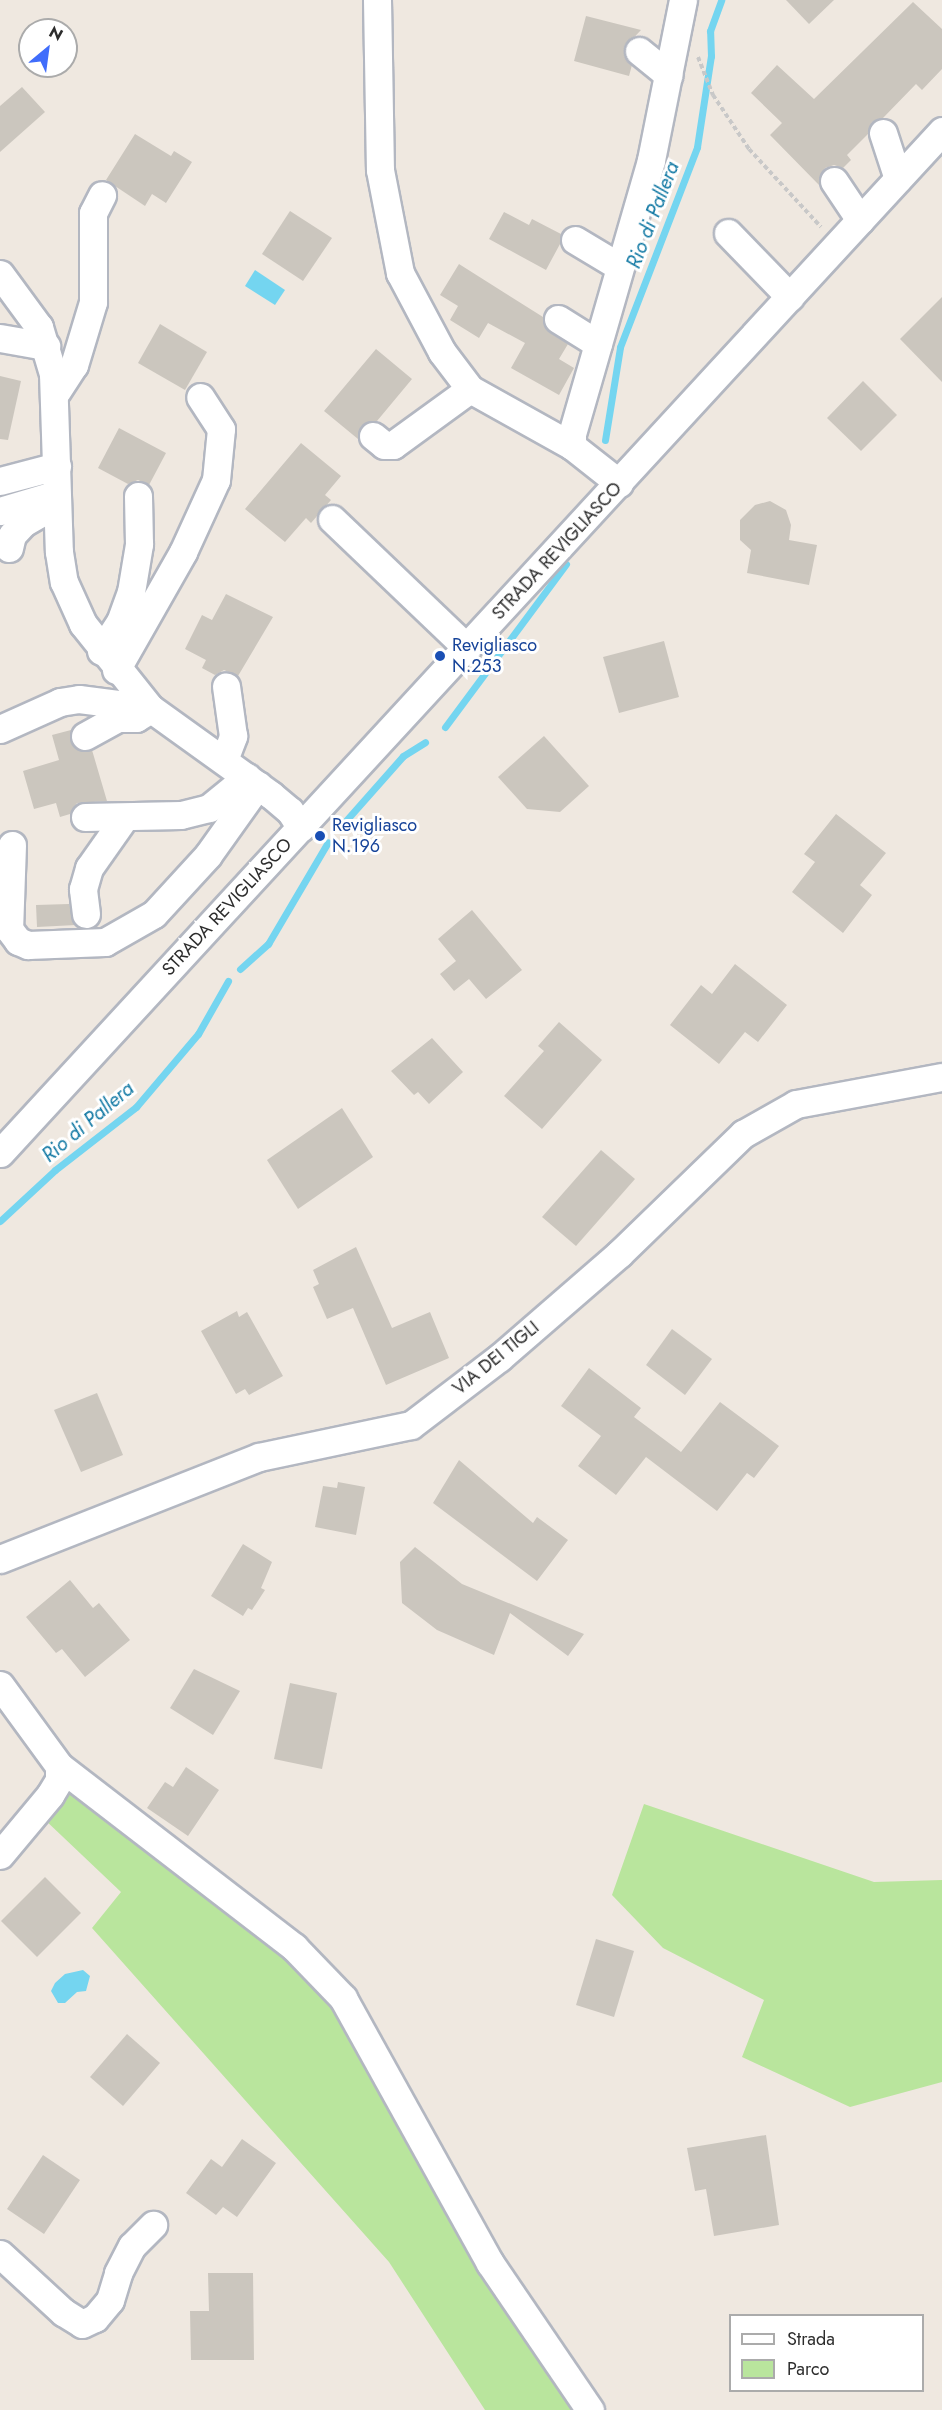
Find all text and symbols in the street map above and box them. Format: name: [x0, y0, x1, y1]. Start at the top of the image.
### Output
north arrow: [18, 18, 78, 78]
text: N: [45, 20, 67, 47]
water label: Rio di Pallera: [622, 158, 684, 272]
street label: STRADA REVIGLIASCO: [488, 478, 626, 624]
place label: Revigliasco N.253: [452, 635, 537, 678]
marker: Revigliasco N.253: [433, 649, 447, 663]
place label: Revigliasco N.196: [332, 815, 417, 858]
marker: Revigliasco N.196: [313, 829, 327, 843]
street label: STRADA REVIGLIASCO: [158, 834, 296, 980]
water label: Rio di Pallera: [37, 1077, 139, 1167]
street label: VIA DEI TIGLI: [448, 1317, 544, 1399]
legend: [729, 2314, 924, 2392]
text: Strada: [787, 2326, 835, 2352]
text: Parco: [787, 2356, 829, 2382]

